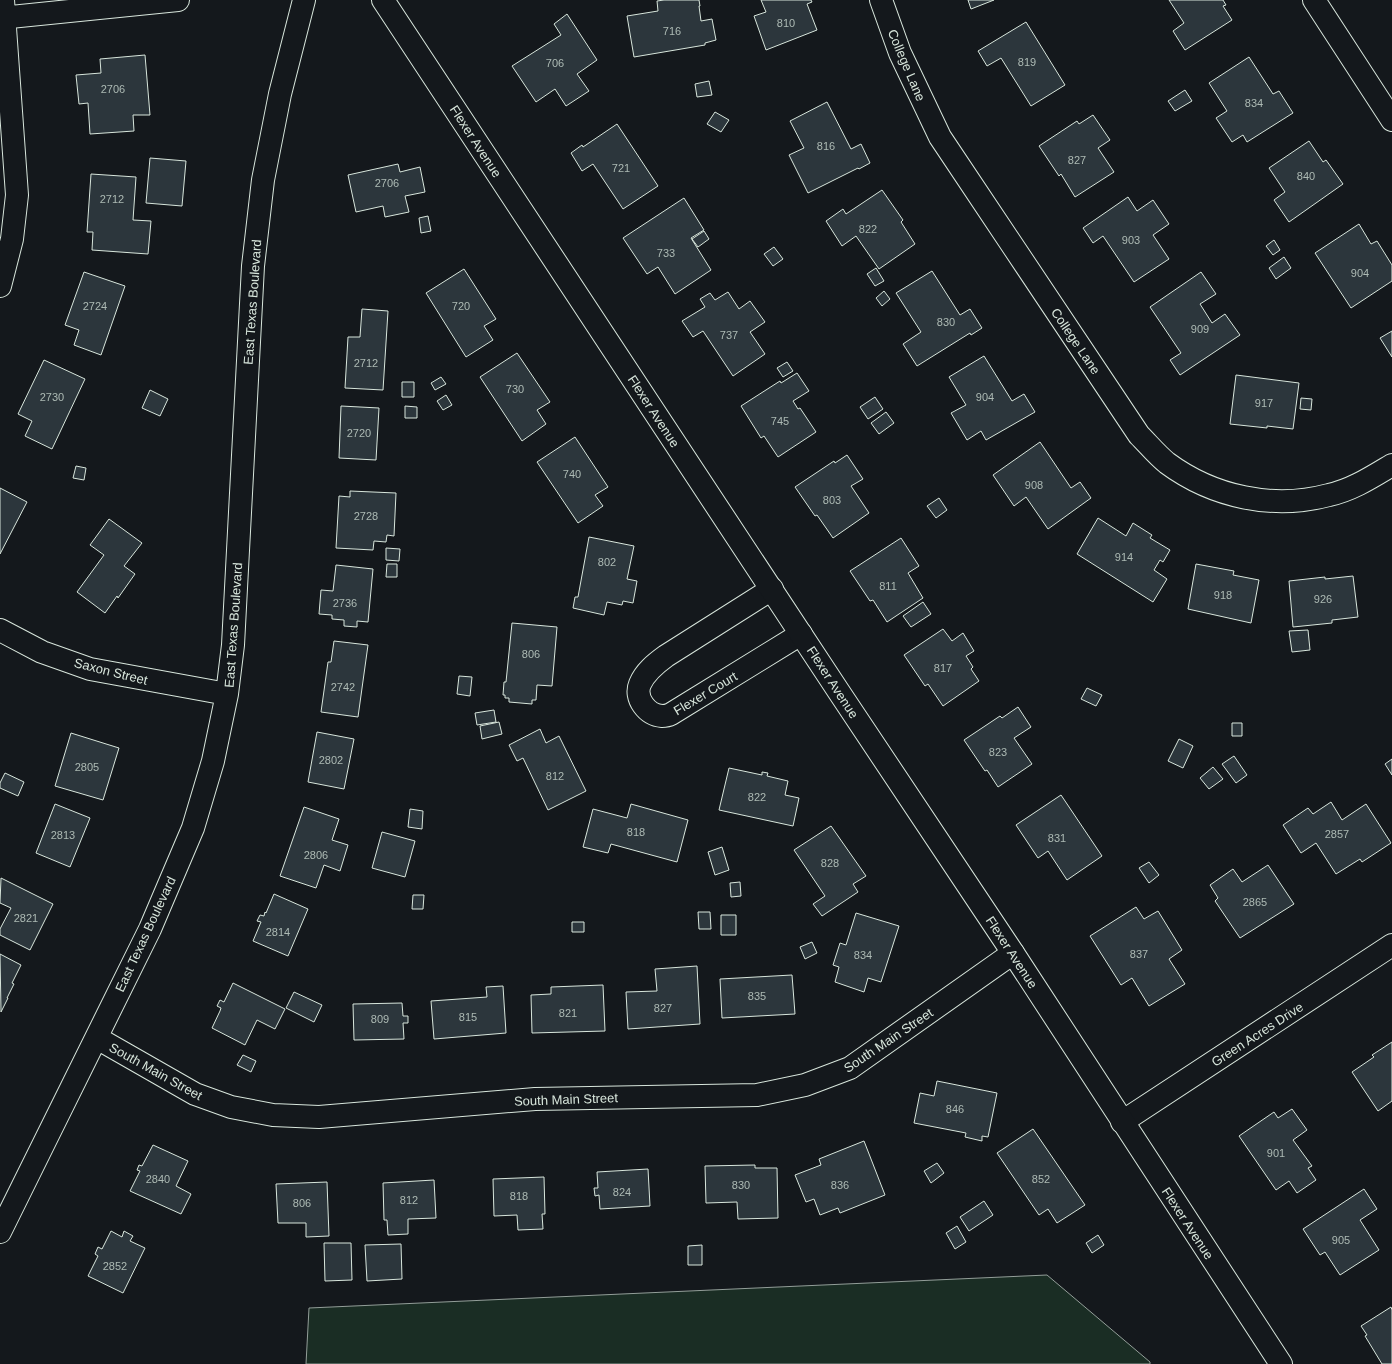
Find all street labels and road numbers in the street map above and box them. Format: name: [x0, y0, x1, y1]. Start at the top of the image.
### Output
street label: College Lane: [885, 27, 928, 103]
street label: Flexer Avenue: [447, 102, 504, 180]
street label: East Texas Boulevard: [241, 239, 264, 365]
street label: College Lane: [1048, 305, 1103, 377]
street label: Flexer Avenue: [625, 372, 682, 450]
street label: East Texas Boulevard: [222, 562, 245, 688]
street label: Flexer Avenue: [804, 643, 861, 721]
street label: Saxon Street: [73, 655, 150, 688]
street label: Flexer Court: [671, 668, 740, 718]
street label: East Texas Boulevard: [112, 874, 179, 994]
street label: Flexer Avenue: [983, 913, 1040, 991]
street label: Green Acres Drive: [1209, 999, 1306, 1070]
street label: South Main Street: [841, 1005, 936, 1076]
street label: South Main Street: [107, 1040, 205, 1103]
street label: South Main Street: [514, 1090, 619, 1109]
street label: Flexer Avenue: [1159, 1184, 1216, 1262]

